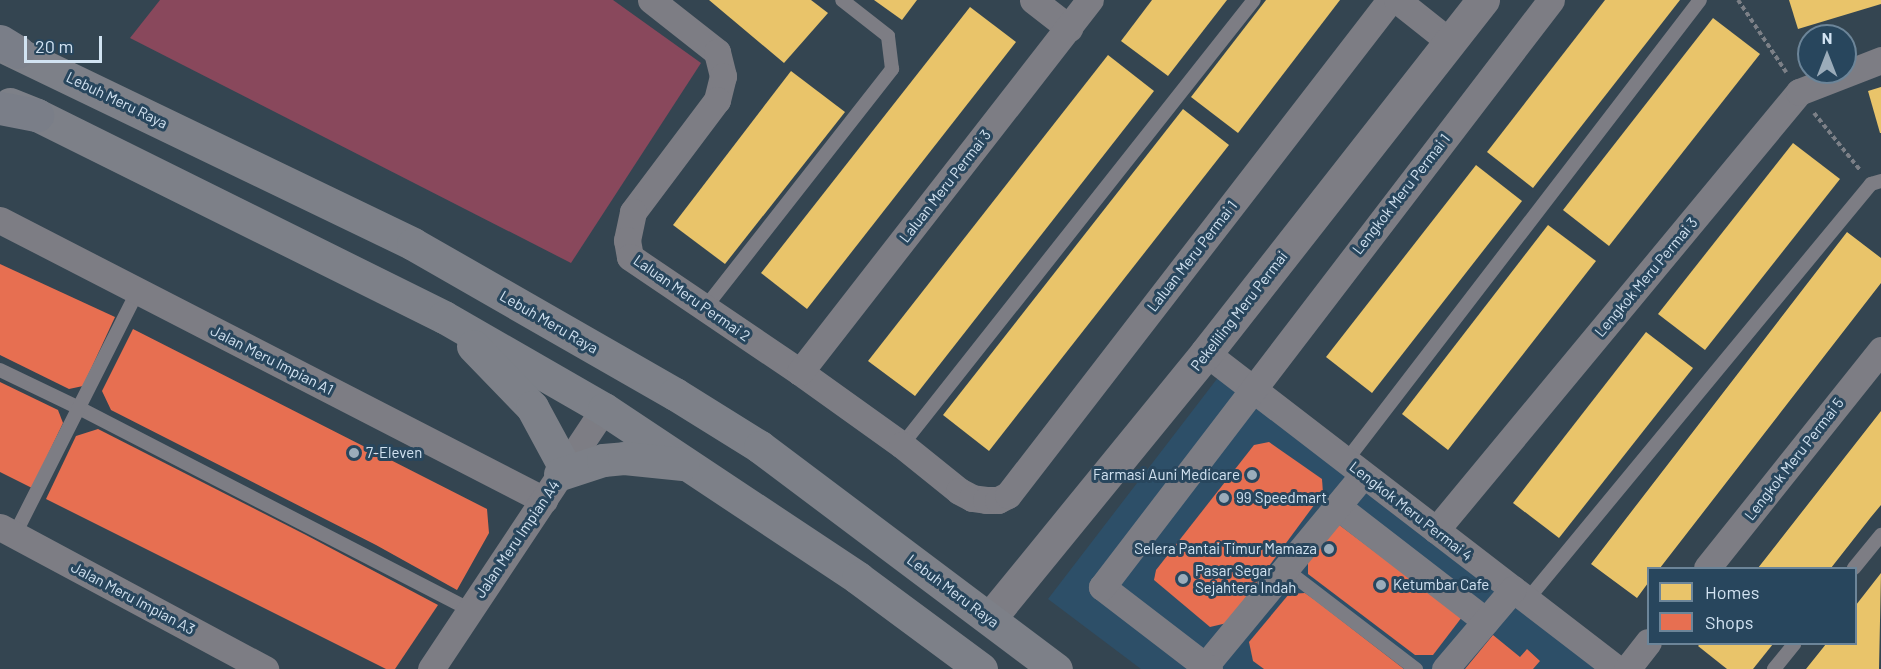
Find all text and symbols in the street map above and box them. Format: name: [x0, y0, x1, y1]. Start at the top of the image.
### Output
scale bar: [27, 24, 105, 62]
north arrow: [1797, 24, 1857, 84]
text: N: [1822, 28, 1832, 47]
text: 20 m: [35, 35, 73, 57]
street label: Lebuh Meru Raya: [64, 68, 170, 132]
street label: Laluan Meru Permai 3: [895, 126, 995, 246]
street label: Lengkok Meru Permai 1: [1348, 130, 1454, 258]
street label: Laluan Meru Permai 1: [1143, 197, 1241, 315]
street label: Lengkok Meru Permai 3: [1591, 214, 1701, 340]
street label: Pekeliling Meru Permai: [1187, 248, 1291, 374]
street label: Laluan Meru Permai 2: [630, 251, 754, 345]
street label: Lebuh Meru Raya: [497, 287, 601, 357]
street label: Jalan Meru Impian A1: [208, 321, 336, 399]
street label: Lengkok Meru Permai 5: [1741, 394, 1847, 524]
place label: 7-Eleven: [366, 444, 422, 462]
marker: 7-Eleven: [347, 446, 361, 460]
street label: Lengkok Meru Permai 4: [1346, 457, 1476, 565]
place label: Farmasi Auni Medicare: [1093, 466, 1240, 484]
marker: Farmasi Auni Medicare: [1245, 468, 1259, 482]
street label: Jalan Meru Impian A4: [471, 477, 563, 601]
place label: 99 Speedmart: [1236, 489, 1327, 507]
marker: 99 Speedmart: [1217, 491, 1231, 505]
place label: Selera Pantai Timur Mamaza: [1134, 540, 1317, 558]
marker: Selera Pantai Timur Mamaza: [1322, 542, 1336, 556]
street label: Lebuh Meru Raya: [904, 551, 1002, 631]
street label: Jalan Meru Impian A3: [68, 558, 198, 638]
place label: Pasar Segar Sejahtera Indah: [1195, 561, 1296, 596]
legend: [1647, 567, 1857, 645]
marker: Pasar Segar Sejahtera Indah: [1176, 572, 1190, 586]
place label: Ketumbar Cafe: [1393, 576, 1489, 594]
marker: Ketumbar Cafe: [1374, 578, 1388, 592]
text: Homes: [1705, 581, 1759, 603]
text: Shops: [1705, 611, 1754, 633]

